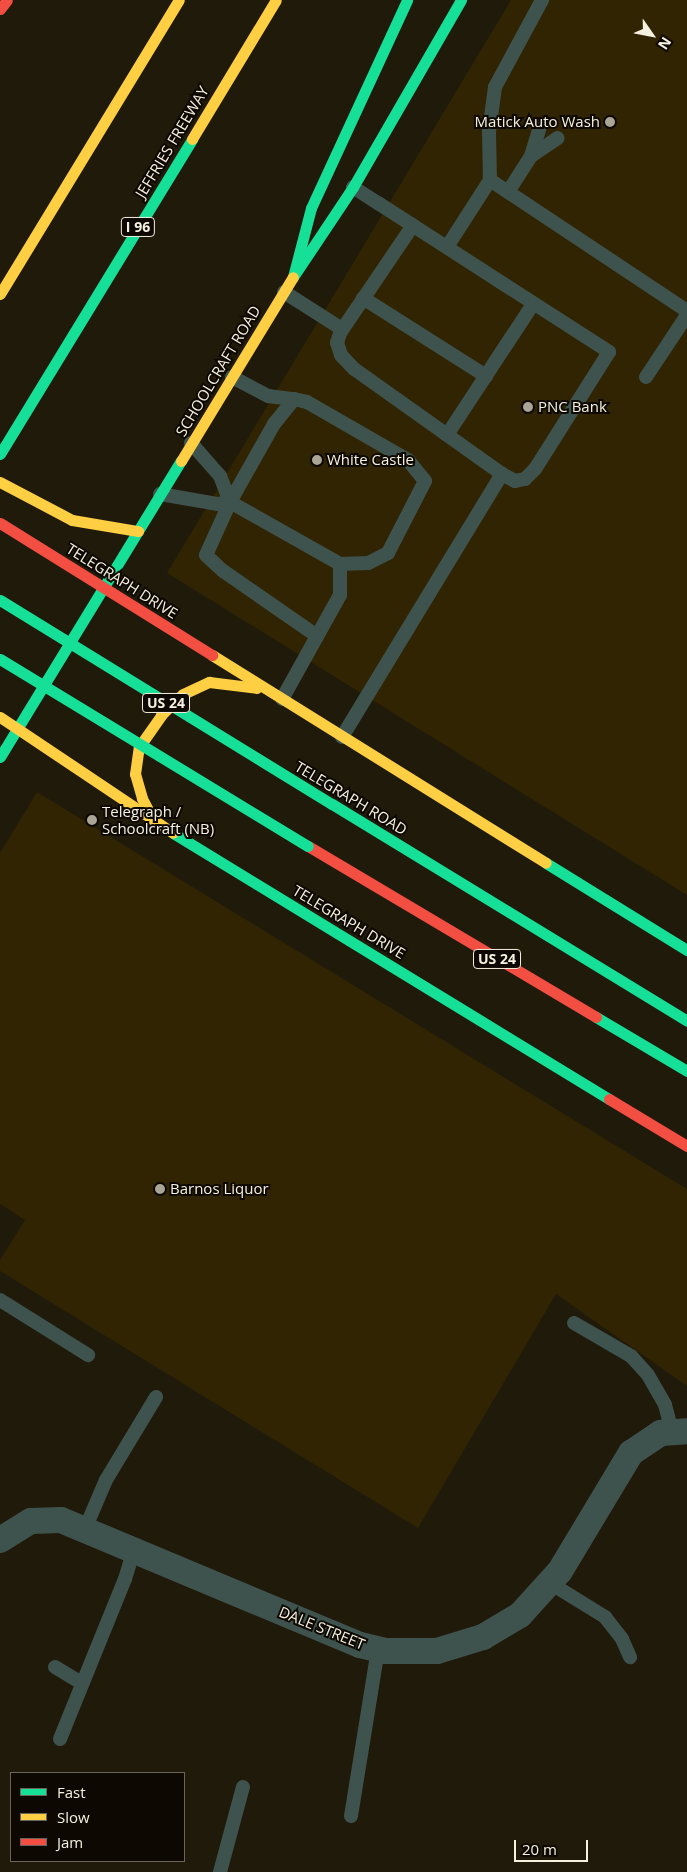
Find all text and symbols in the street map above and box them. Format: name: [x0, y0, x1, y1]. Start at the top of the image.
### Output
north arrow: [627, 10, 677, 60]
text: N: [654, 33, 676, 53]
street label: JEFFRIES FREEWAY: [132, 83, 212, 201]
place label: Matick Auto Wash: [475, 113, 600, 131]
marker: Matick Auto Wash: [604, 116, 616, 128]
road number: I 96: [120, 216, 156, 238]
street label: SCHOOLCRAFT ROAD: [172, 302, 264, 440]
place label: PNC Bank: [538, 398, 607, 416]
marker: PNC Bank: [522, 401, 534, 413]
place label: White Castle: [327, 451, 414, 469]
marker: White Castle: [311, 454, 323, 466]
street label: TELEGRAPH DRIVE: [63, 539, 181, 623]
road number: US 24: [141, 691, 191, 714]
street label: TELEGRAPH ROAD: [292, 757, 410, 839]
place label: Telegraph / Schoolcraft (NB): [102, 802, 214, 837]
marker: Telegraph / Schoolcraft (NB): [86, 814, 98, 826]
street label: TELEGRAPH DRIVE: [290, 881, 408, 963]
road number: US 24: [472, 948, 522, 971]
place label: Barnos Liquor: [170, 1180, 269, 1198]
marker: Barnos Liquor: [154, 1183, 166, 1195]
street label: DALE STREET: [276, 1603, 368, 1653]
legend: [10, 1772, 185, 1862]
text: Fast: [57, 1782, 86, 1802]
text: Slow: [57, 1807, 90, 1827]
scale bar: [517, 1830, 591, 1862]
text: Jam: [57, 1832, 83, 1852]
text: 20 m: [522, 1839, 557, 1859]

